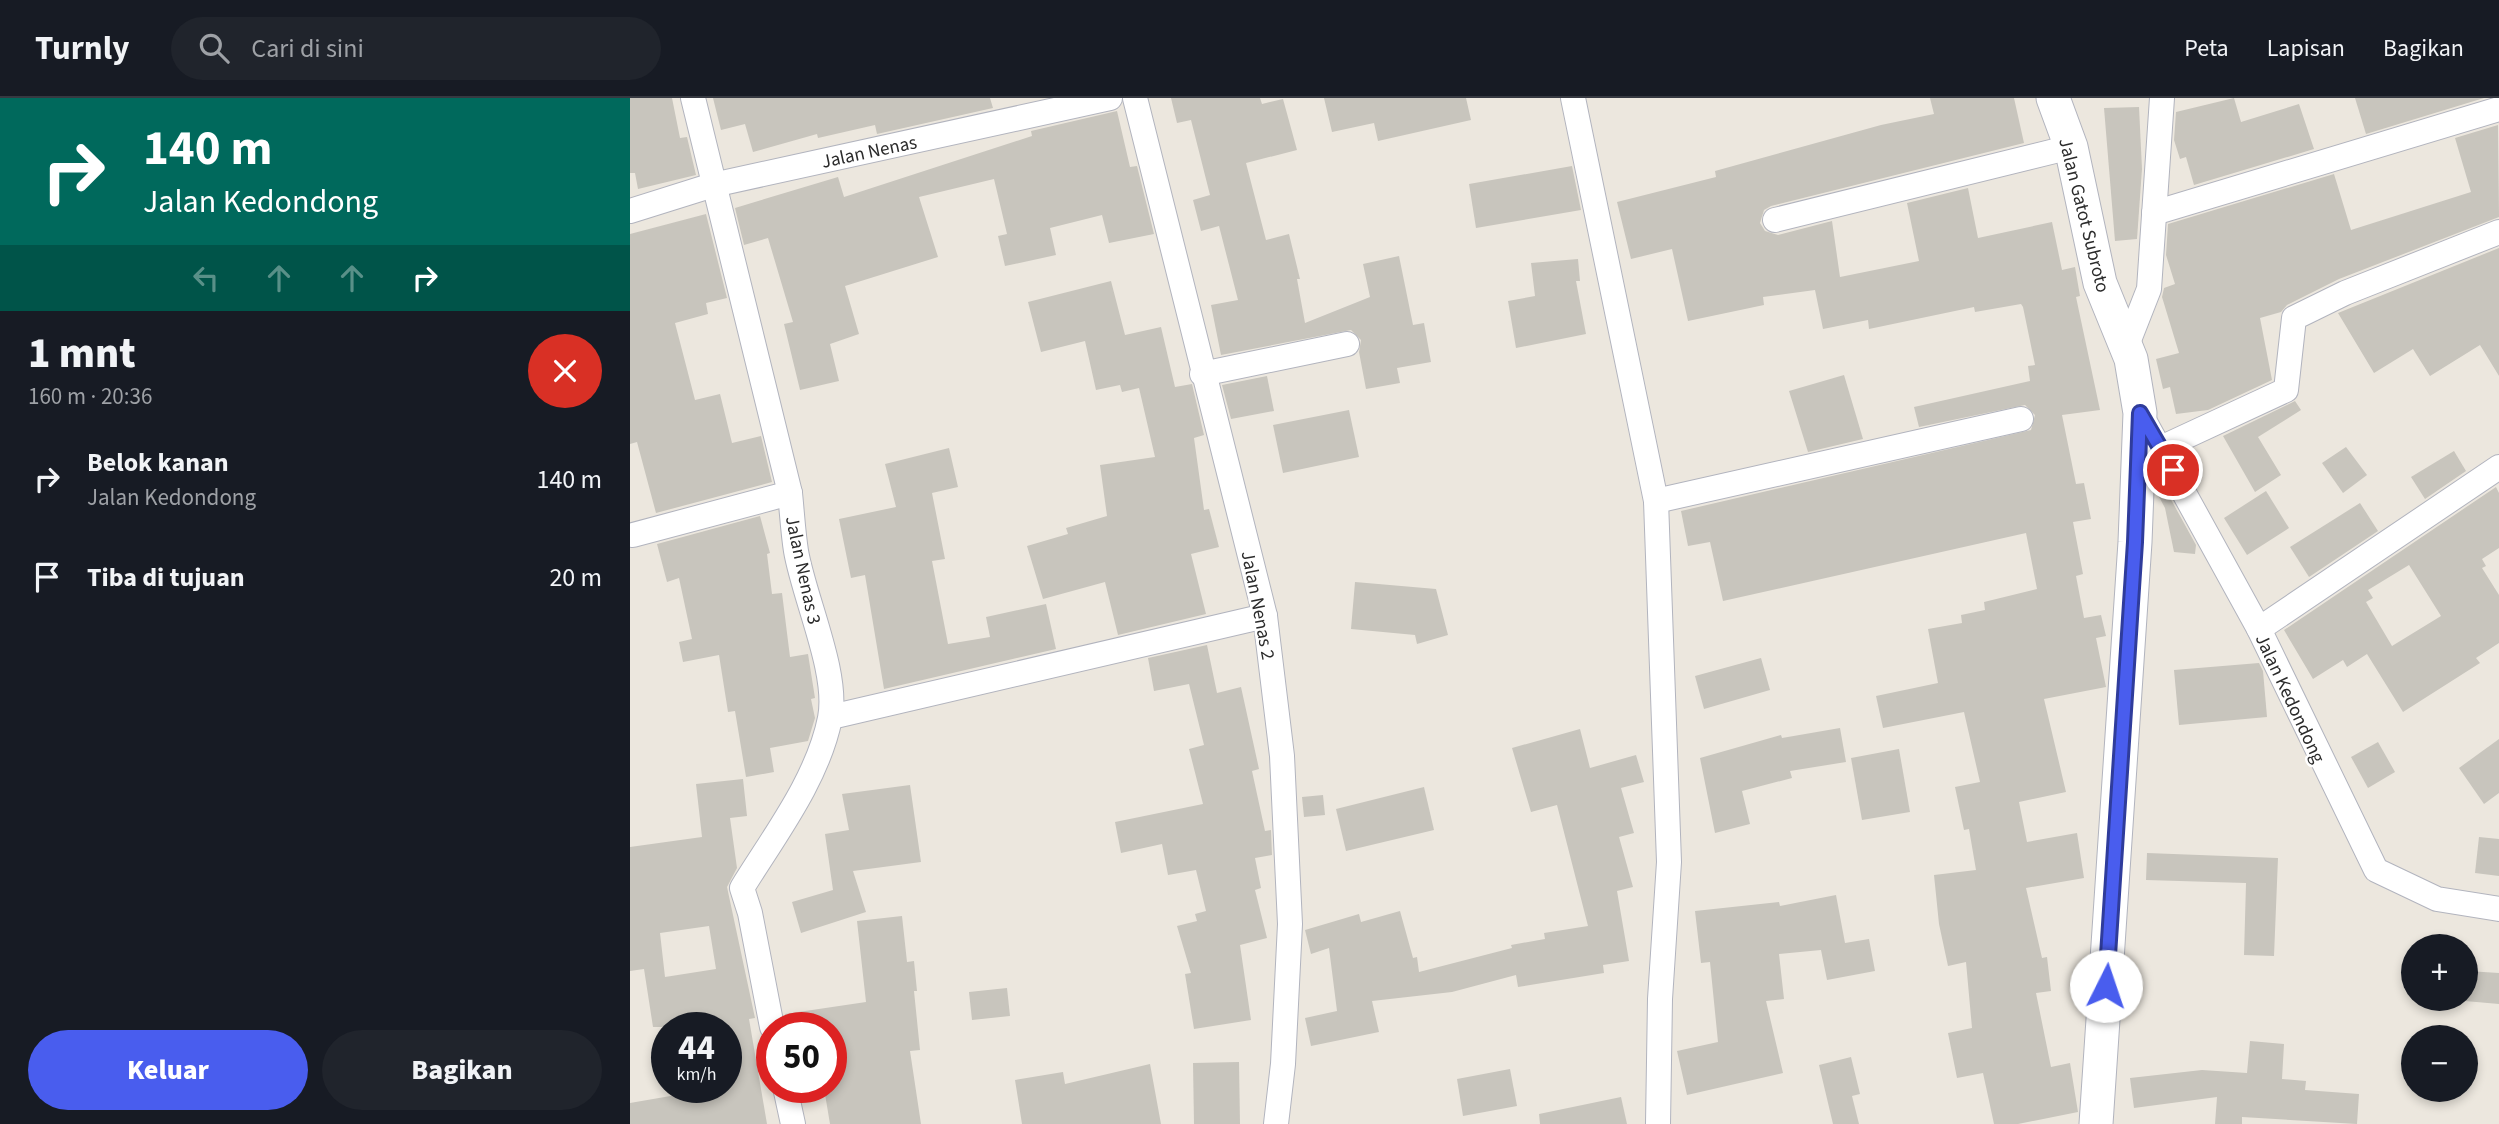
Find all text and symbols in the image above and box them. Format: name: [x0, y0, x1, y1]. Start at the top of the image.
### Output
search box: [171, 17, 661, 80]
text: Turnly: [35, 25, 129, 72]
icon: search: [195, 29, 233, 67]
text: Cari di sini: [251, 30, 364, 67]
text: Peta: [2184, 31, 2229, 66]
text: Lapisan: [2267, 31, 2345, 66]
text: Bagikan: [2383, 31, 2464, 66]
text: 140 m: [143, 114, 272, 184]
icon: right: [28, 126, 119, 217]
street label: Jalan Nenas: [819, 129, 920, 176]
street label: Jalan Gatot Subroto: [2051, 135, 2116, 296]
text: Jalan Kedondong: [143, 179, 378, 225]
icon: left: [187, 259, 225, 297]
icon: ahead: [260, 259, 298, 297]
icon: ahead: [333, 259, 371, 297]
icon: right: [406, 259, 444, 297]
text: 1 mnt: [28, 324, 136, 384]
button: close: [528, 334, 602, 408]
text: 160 m · 20:36: [28, 380, 152, 413]
pin: [2143, 440, 2203, 500]
text: Belok kanan: [87, 444, 229, 481]
icon: arrive: [2154, 451, 2192, 489]
icon: right: [28, 460, 66, 498]
text: 140 m: [536, 461, 602, 498]
text: Jalan Kedondong: [87, 481, 256, 514]
street label: Jalan Nenas 3: [778, 514, 827, 627]
street label: Jalan Nenas 2: [1234, 549, 1281, 662]
icon: arrive: [28, 558, 66, 596]
text: Tiba di tujuan: [87, 559, 245, 596]
text: 20 m: [549, 559, 602, 596]
street label: Jalan Kedondong: [2248, 630, 2332, 768]
map controls: [2401, 934, 2478, 1102]
button: +: [2401, 934, 2478, 1011]
position arrow: [2069, 949, 2143, 1023]
speed limit sign: 50: [756, 1012, 847, 1103]
text: 44: [678, 1023, 715, 1073]
button: −: [2401, 1025, 2478, 1102]
button: Keluar: [28, 1030, 308, 1110]
button: Bagikan: [322, 1030, 602, 1110]
text: km/h: [677, 1062, 716, 1087]

